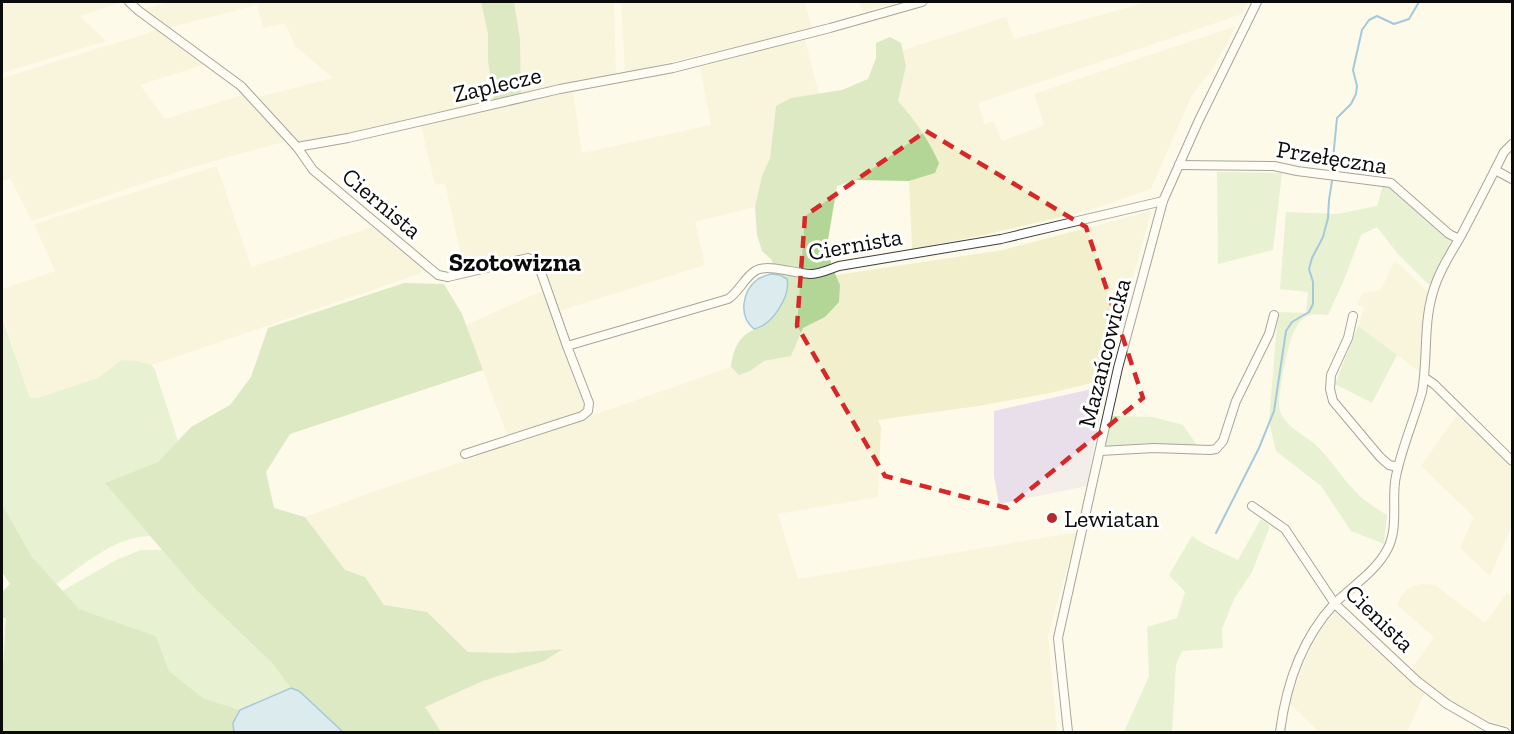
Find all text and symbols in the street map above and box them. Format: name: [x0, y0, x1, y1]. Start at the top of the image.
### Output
street label: Zaplecze: [450, 60, 544, 108]
street label: Przełęczna: [1275, 134, 1390, 180]
street label: Ciernista: [336, 161, 428, 245]
street label: Ciernista: [806, 221, 905, 267]
district label: Szotowizna: [449, 246, 581, 278]
street label: Mazańcowicka: [1071, 275, 1137, 430]
place label: Lewiatan: [1064, 504, 1159, 533]
marker: Lewiatan: [1045, 511, 1059, 525]
street label: Cienista: [1339, 578, 1421, 658]

